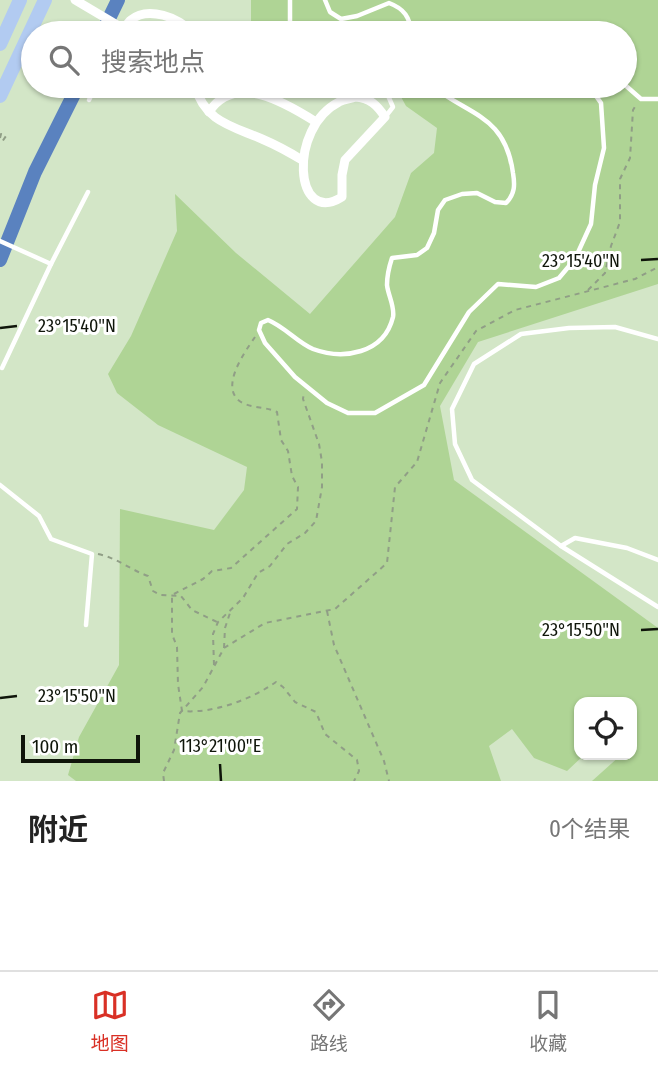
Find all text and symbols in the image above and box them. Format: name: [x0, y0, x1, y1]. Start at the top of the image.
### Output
search box: [21, 21, 637, 98]
icon: search: [45, 41, 83, 79]
text: 搜索地点: [101, 47, 205, 78]
text: 23°15'40"N: [542, 250, 620, 272]
text: 23°15'40"N: [38, 315, 116, 337]
text: 23°15'50"N: [542, 619, 620, 641]
text: 23°15'50"N: [38, 685, 116, 707]
map controls: [574, 697, 637, 760]
button: locate: [574, 697, 637, 760]
scale bar: [21, 732, 140, 764]
text: 100 m: [32, 735, 78, 758]
text: 113°21'00"E: [179, 735, 261, 757]
text: 附近: [28, 812, 88, 848]
text: 0个结果: [549, 815, 630, 843]
tab: 地图: [91, 986, 129, 1055]
tab: 路线: [310, 986, 348, 1055]
tab: 收藏: [529, 986, 567, 1055]

